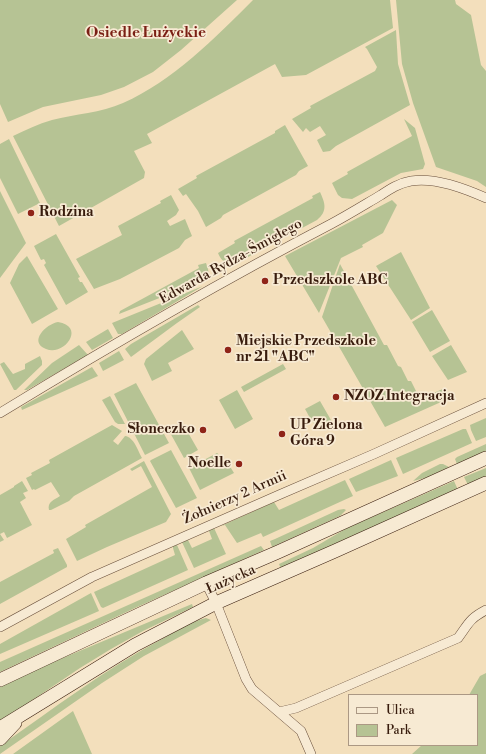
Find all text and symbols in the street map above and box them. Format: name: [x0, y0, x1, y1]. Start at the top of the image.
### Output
district label: Osiedle Łużyckie: [86, 24, 206, 42]
place label: Rodzina: [39, 205, 94, 221]
marker: Rodzina: [26, 208, 36, 218]
street label: Edwarda Rydza-Śmigłego: [157, 216, 305, 308]
place label: Przedszkole ABC: [273, 273, 387, 289]
marker: Przedszkole ABC: [260, 276, 270, 286]
place label: Miejskie Przedszkole nr 21 "ABC": [236, 334, 376, 366]
marker: Miejskie Przedszkole nr 21 "ABC": [223, 345, 233, 355]
place label: NZOZ Integracja: [344, 389, 455, 405]
marker: NZOZ Integracja: [331, 392, 341, 402]
place label: UP Zielona Góra 9: [290, 418, 363, 450]
place label: Słoneczko: [127, 422, 195, 438]
marker: Słoneczko: [198, 425, 208, 435]
marker: UP Zielona Góra 9: [277, 429, 287, 439]
place label: Noelle: [188, 456, 231, 472]
marker: Noelle: [234, 459, 244, 469]
street label: Żołnierzy 2 Armii: [180, 468, 290, 528]
street label: Łużycka: [204, 562, 258, 598]
legend: [348, 694, 478, 746]
text: Ulica: [386, 703, 415, 718]
text: Park: [386, 723, 411, 738]

